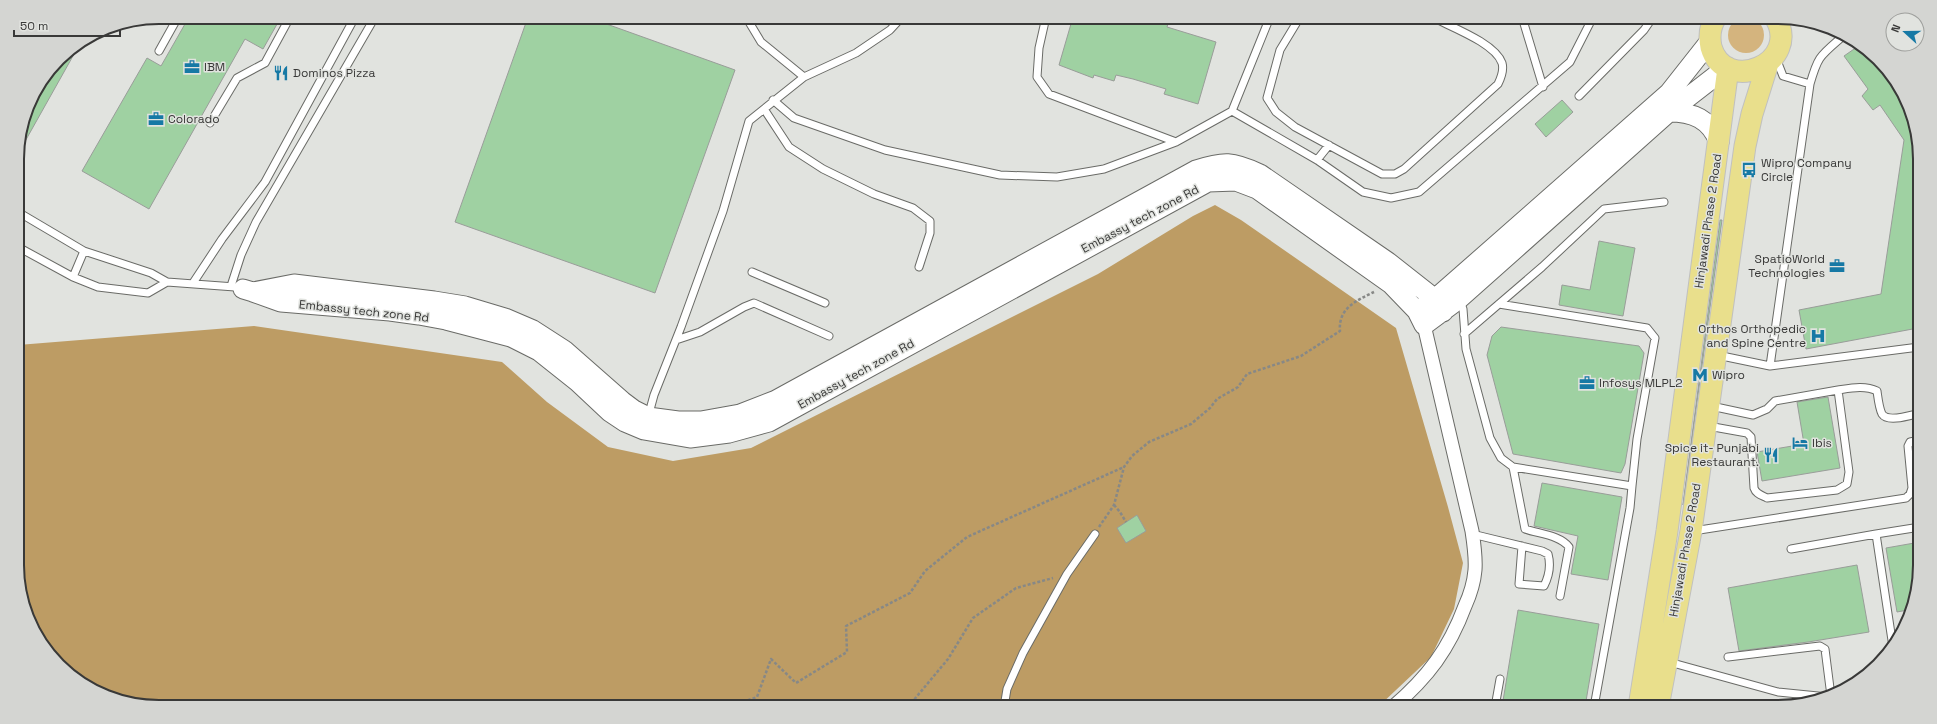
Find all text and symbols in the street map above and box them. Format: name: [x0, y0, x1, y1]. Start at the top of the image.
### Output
scale bar: [14, 12, 120, 38]
north arrow: [1885, 12, 1925, 52]
text: 50 m: [20, 18, 48, 34]
text: N: [1888, 22, 1904, 34]
office icon: IBM: [183, 58, 201, 76]
place label: IBM: [204, 59, 225, 75]
restaurant icon: Dominos Pizza: [272, 64, 290, 82]
place label: Dominos Pizza: [293, 65, 375, 81]
office icon: Colorado: [147, 110, 165, 128]
place label: Colorado: [168, 111, 220, 127]
street label: Hinjawadi Phase 2 Road: [1691, 153, 1725, 289]
place label: Wipro Company Circle: [1761, 155, 1852, 185]
bus stop icon: Wipro Company Circle: [1740, 161, 1758, 179]
street label: Embassy tech zone Rd: [1078, 181, 1202, 257]
place label: SpatioWorld Technologies: [1748, 251, 1825, 281]
office icon: SpatioWorld Technologies: [1828, 257, 1846, 275]
street label: Embassy tech zone Rd: [298, 296, 430, 326]
place label: Orthos Orthopedic and Spine Centre: [1698, 321, 1806, 351]
hospital icon: Orthos Orthopedic and Spine Centre: [1809, 327, 1827, 345]
street label: Embassy tech zone Rd: [795, 335, 917, 413]
metro station icon: Wipro: [1691, 366, 1709, 384]
place label: Wipro: [1712, 367, 1745, 383]
office icon: Infosys MLPL2: [1578, 374, 1596, 392]
place label: Infosys MLPL2: [1599, 375, 1683, 391]
hotel icon: Ibis: [1791, 434, 1809, 452]
place label: Ibis: [1812, 435, 1832, 451]
place label: Spice it- Punjabi Restaurant.: [1665, 440, 1759, 470]
restaurant icon: Spice it- Punjabi Restaurant.: [1762, 446, 1780, 464]
street label: Hinjawadi Phase 2 Road: [1665, 482, 1705, 618]

